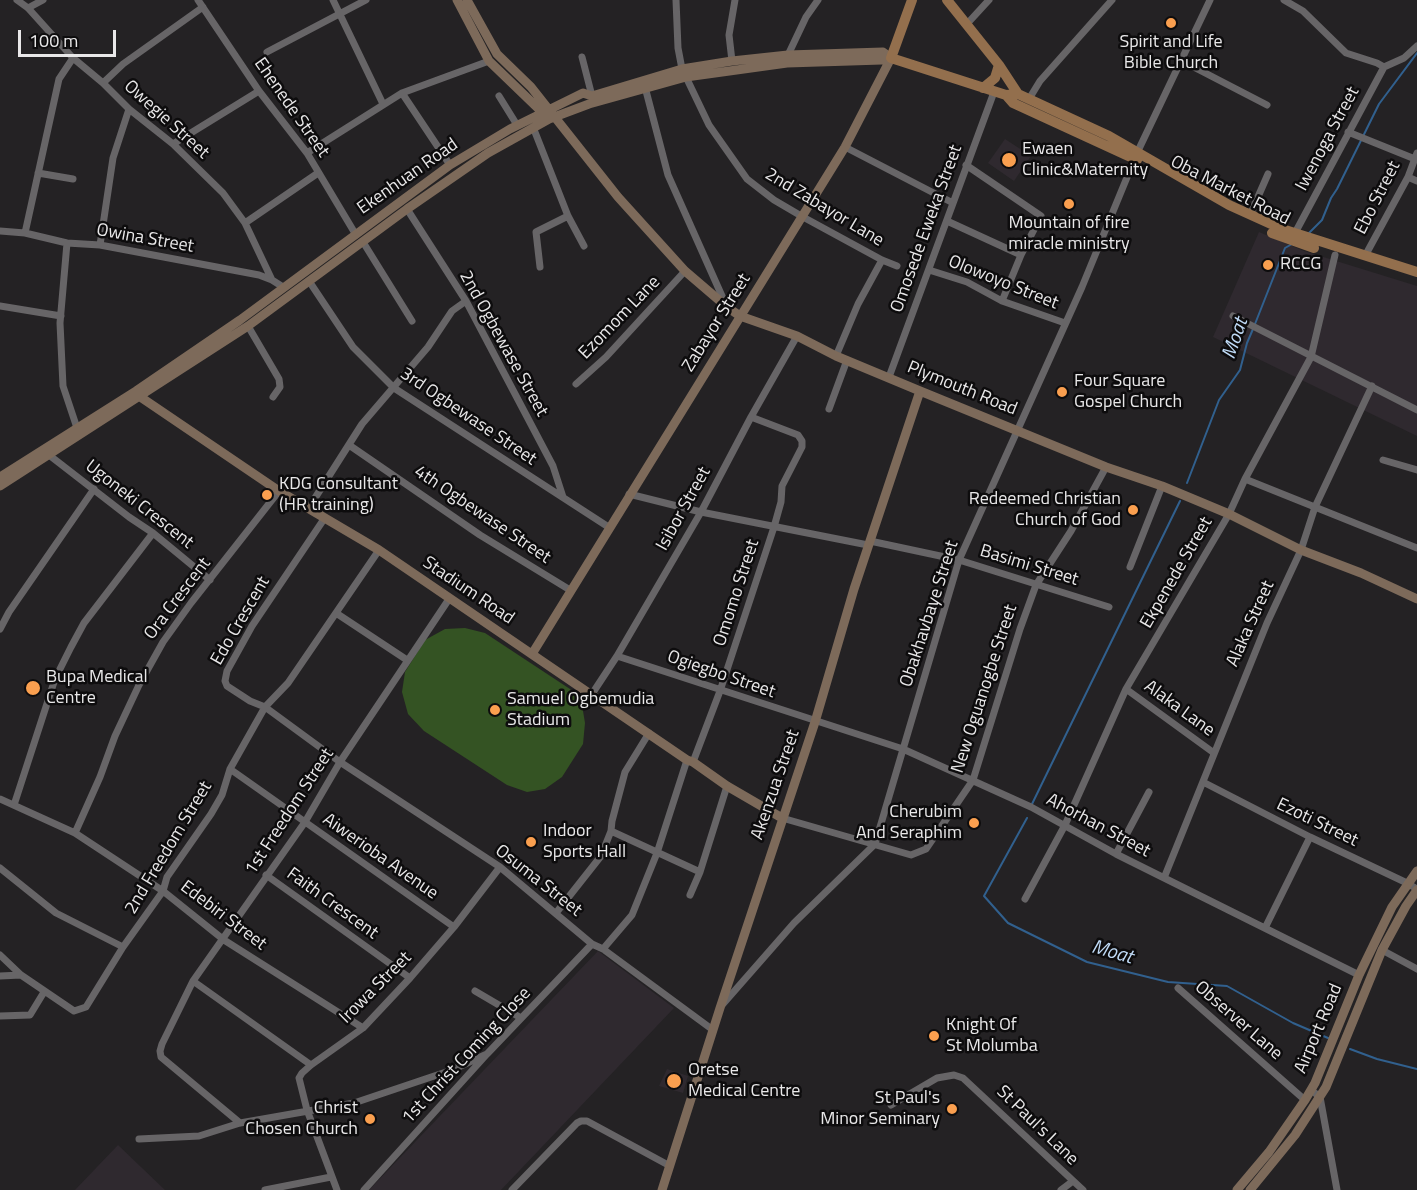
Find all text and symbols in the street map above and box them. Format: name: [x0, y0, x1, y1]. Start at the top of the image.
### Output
marker: Spirit and Life Bible Church: [1164, 16, 1178, 30]
scale bar: [21, 18, 118, 56]
text: 100 m: [29, 27, 78, 54]
place label: Spirit and Life Bible Church: [1119, 32, 1223, 74]
street label: Ehenede Street: [249, 54, 333, 162]
street label: Owegie Street: [119, 76, 213, 164]
street label: Iwenoga Street: [1291, 83, 1365, 195]
street label: Ekenhuan Road: [354, 134, 462, 220]
place label: Ewaen Clinic&Maternity: [1022, 139, 1148, 182]
street label: Omosede Eweka Street: [887, 142, 967, 316]
marker: Ewaen Clinic&Maternity: [1000, 151, 1018, 169]
street label: Oba Market Road: [1167, 152, 1293, 230]
street label: Ebo Street: [1350, 158, 1406, 238]
street label: 2nd Zabayor Lane: [761, 164, 887, 252]
marker: Mountain of fire miracle ministry: [1062, 197, 1076, 211]
place label: Mountain of fire miracle ministry: [1008, 213, 1130, 256]
street label: Owina Street: [95, 220, 195, 258]
street label: Olowoyo Street: [945, 251, 1061, 315]
place label: RCCG: [1280, 254, 1321, 276]
marker: RCCG: [1261, 258, 1275, 272]
street label: 2nd Ogbewase Street: [454, 267, 552, 421]
street label: Zabayor Street: [678, 270, 756, 376]
street label: Ezomom Lane: [575, 272, 665, 364]
water label: Moat: [1218, 315, 1254, 363]
street label: Plymouth Road: [904, 357, 1020, 421]
street label: 3rd Ogbewase Street: [396, 363, 540, 471]
place label: Four Square Gospel Church: [1074, 371, 1182, 413]
marker: Four Square Gospel Church: [1055, 385, 1069, 399]
street label: Ugoneki Crescent: [81, 456, 197, 554]
street label: 4th Ogbewase Street: [410, 461, 554, 569]
street label: Isibor Street: [652, 463, 716, 555]
place label: KDG Consultant (HR training): [279, 474, 398, 516]
marker: KDG Consultant (HR training): [260, 488, 274, 502]
place label: Redeemed Christian Church of God: [969, 489, 1121, 532]
marker: Redeemed Christian Church of God: [1126, 503, 1140, 517]
street label: Ekpenede Street: [1136, 514, 1218, 632]
street label: Omomo Street: [710, 537, 764, 649]
street label: Obakhavbaye Street: [896, 538, 964, 690]
street label: Basimi Street: [977, 541, 1081, 591]
street label: Stadium Road: [418, 552, 518, 630]
street label: Ora Crescent: [140, 554, 216, 644]
street label: Edo Crescent: [207, 573, 275, 669]
street label: Alaka Street: [1222, 578, 1280, 670]
street label: New Oguanogbe Street: [948, 602, 1022, 776]
street label: Ogiegbo Street: [664, 646, 778, 704]
place label: Bupa Medical Centre: [46, 667, 148, 710]
street label: Alaka Lane: [1140, 676, 1218, 742]
marker: Bupa Medical Centre: [24, 679, 42, 697]
place label: Samuel Ogbemudia Stadium: [507, 689, 654, 732]
marker: Samuel Ogbemudia Stadium: [488, 703, 502, 717]
street label: Akenzua Street: [747, 727, 805, 843]
street label: 1st Freedom Street: [241, 745, 339, 879]
street label: 2nd Freedom Street: [121, 778, 217, 918]
street label: Ahorhan Street: [1042, 790, 1154, 862]
street label: Ezoti Street: [1273, 794, 1361, 852]
place label: Cherubim And Seraphim: [856, 802, 962, 844]
street label: Aiwerioba Avenue: [318, 809, 442, 905]
marker: Cherubim And Seraphim: [967, 816, 981, 830]
place label: Indoor Sports Hall: [543, 821, 626, 864]
marker: Indoor Sports Hall: [524, 835, 538, 849]
street label: Osuma Street: [490, 840, 586, 922]
street label: Faith Crescent: [282, 864, 382, 944]
street label: Edebiri Street: [176, 877, 270, 955]
water label: Moat: [1089, 936, 1135, 970]
street label: Irowa Street: [336, 948, 416, 1028]
street label: Observer Lane: [1190, 977, 1286, 1065]
street label: Airport Road: [1290, 981, 1348, 1077]
street label: 1st Christ Coming Close: [398, 983, 536, 1129]
place label: Knight Of St Molumba: [946, 1015, 1038, 1058]
marker: Knight Of St Molumba: [927, 1029, 941, 1043]
place label: Oretse Medical Centre: [688, 1060, 800, 1102]
marker: Oretse Medical Centre: [665, 1072, 683, 1090]
street label: St Paul's Lane: [992, 1082, 1082, 1170]
place label: St Paul's Minor Seminary: [820, 1088, 940, 1130]
place label: Christ Chosen Church: [245, 1098, 358, 1140]
marker: St Paul's Minor Seminary: [945, 1102, 959, 1116]
marker: Christ Chosen Church: [363, 1112, 377, 1126]

